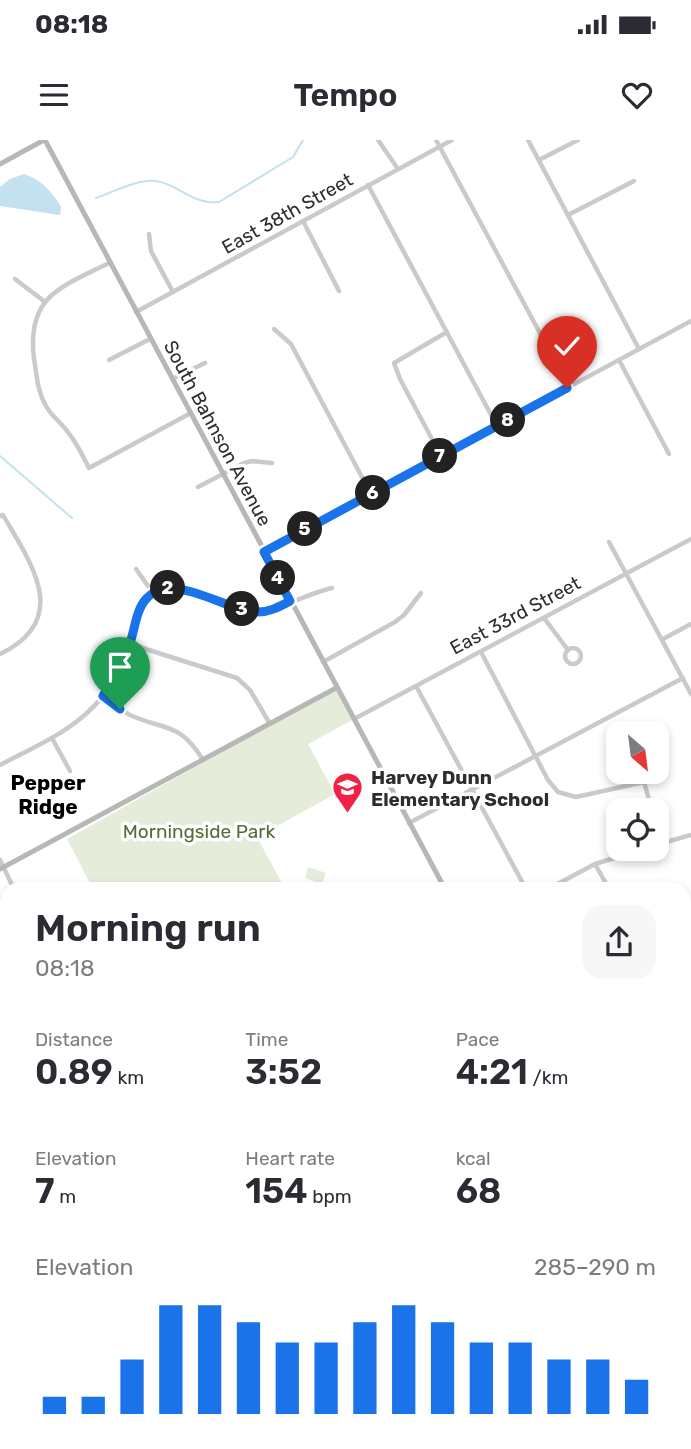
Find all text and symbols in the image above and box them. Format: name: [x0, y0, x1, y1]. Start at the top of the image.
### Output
text: 08:18: [35, 9, 108, 40]
icon: menu: [35, 76, 73, 114]
text: Tempo: [294, 76, 397, 114]
icon: heart: [618, 76, 656, 114]
street label: East 38th Street: [218, 168, 357, 259]
pin: [537, 316, 597, 388]
icon: check: [548, 327, 586, 365]
street label: South Bahnson Avenue: [159, 336, 276, 530]
pin: 8: [490, 402, 526, 438]
text: 8: [501, 408, 514, 431]
pin: 7: [422, 438, 458, 474]
text: 7: [434, 444, 445, 467]
pin: 6: [356, 476, 390, 510]
text: 6: [366, 481, 379, 504]
pin: 5: [288, 512, 322, 546]
text: 5: [298, 517, 311, 540]
pin: 4: [260, 560, 296, 596]
text: 4: [271, 566, 284, 589]
pin: 2: [150, 570, 186, 606]
street label: East 33rd Street: [446, 571, 585, 660]
text: 2: [161, 576, 174, 599]
pin: 3: [224, 592, 260, 626]
text: 3: [235, 597, 248, 620]
pin: [90, 637, 150, 709]
icon: arrive: [101, 648, 139, 686]
north arrow: [606, 721, 668, 784]
map controls: [606, 721, 669, 861]
place label: Harvey Dunn Elementary School: [371, 766, 549, 811]
district label: Pepper Ridge: [10, 770, 86, 819]
school or university icon: Harvey Dunn Elementary School: [331, 771, 365, 815]
button: locate: [606, 798, 669, 861]
park label: Morningside Park: [123, 820, 275, 843]
text: Morning run: [35, 905, 261, 951]
button: share: [582, 905, 656, 979]
text: 08:18: [35, 954, 95, 982]
text: Distance: [35, 1028, 113, 1051]
text: Time: [245, 1028, 288, 1051]
text: Pace: [456, 1028, 499, 1051]
text: 0.89: [35, 1051, 113, 1093]
text: 3:52: [245, 1051, 322, 1093]
text: 4:21: [456, 1051, 528, 1093]
text: km: [113, 1066, 144, 1089]
text: /km: [528, 1066, 568, 1089]
text: Elevation: [35, 1147, 116, 1170]
text: Heart rate: [245, 1147, 335, 1170]
text: kcal: [456, 1147, 491, 1170]
text: 7: [35, 1170, 55, 1212]
text: 154: [245, 1170, 308, 1212]
text: 68: [456, 1170, 501, 1212]
text: m: [55, 1185, 76, 1208]
text: bpm: [308, 1185, 352, 1208]
text: Elevation: [35, 1253, 134, 1281]
text: 285–290 m: [534, 1253, 656, 1281]

